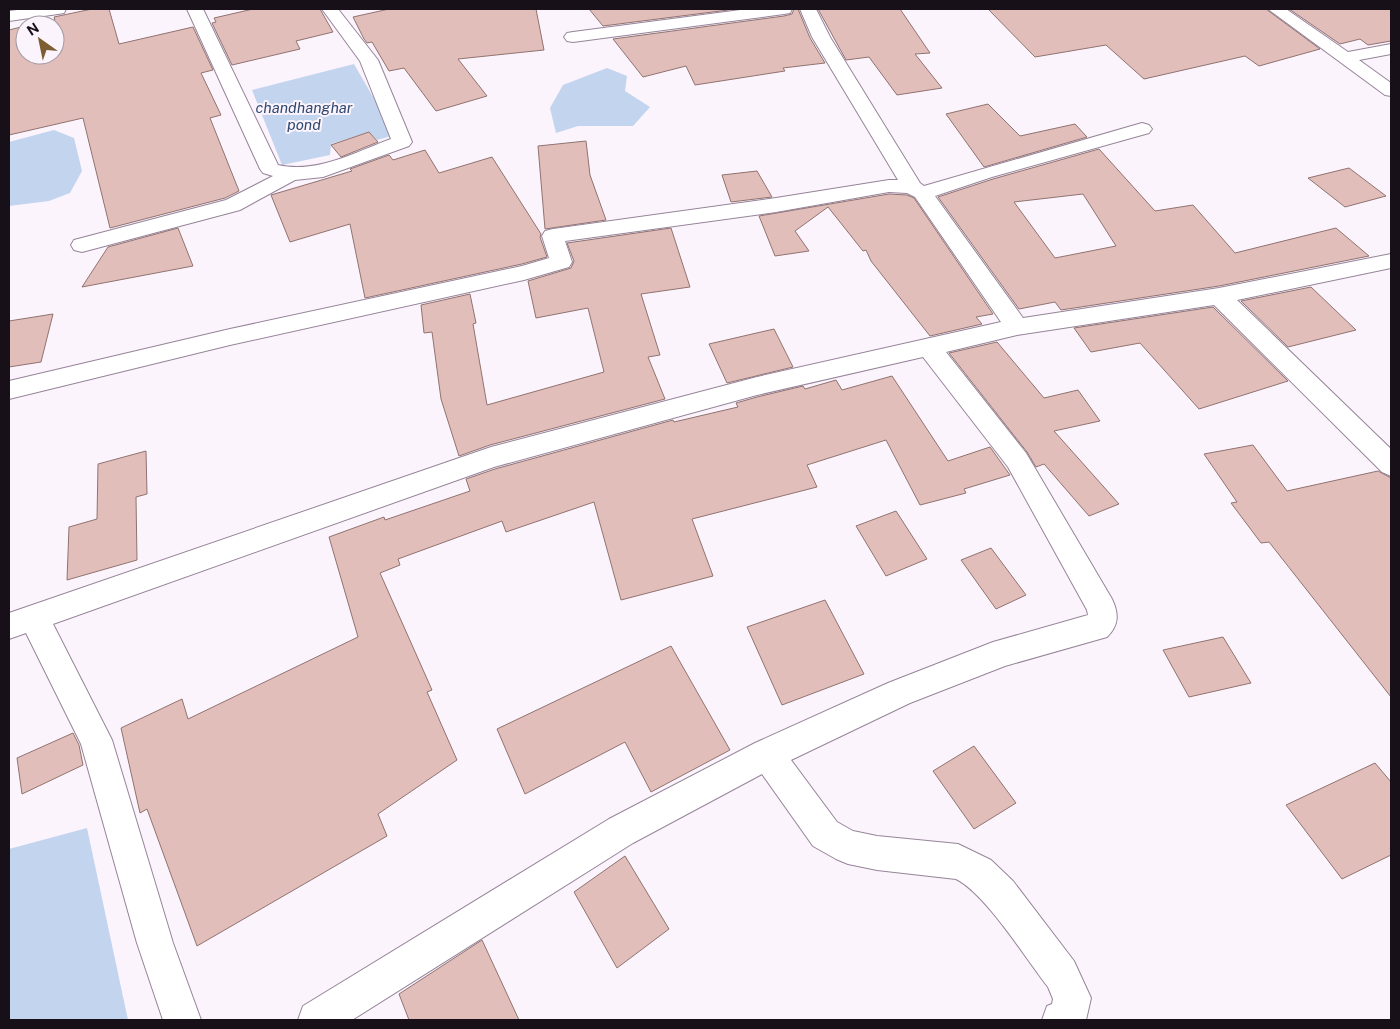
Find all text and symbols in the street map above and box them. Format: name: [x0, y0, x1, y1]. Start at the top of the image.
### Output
north arrow: [15, 15, 65, 65]
text: N: [24, 19, 42, 39]
water label: chandhanghar pond: [255, 99, 353, 133]

